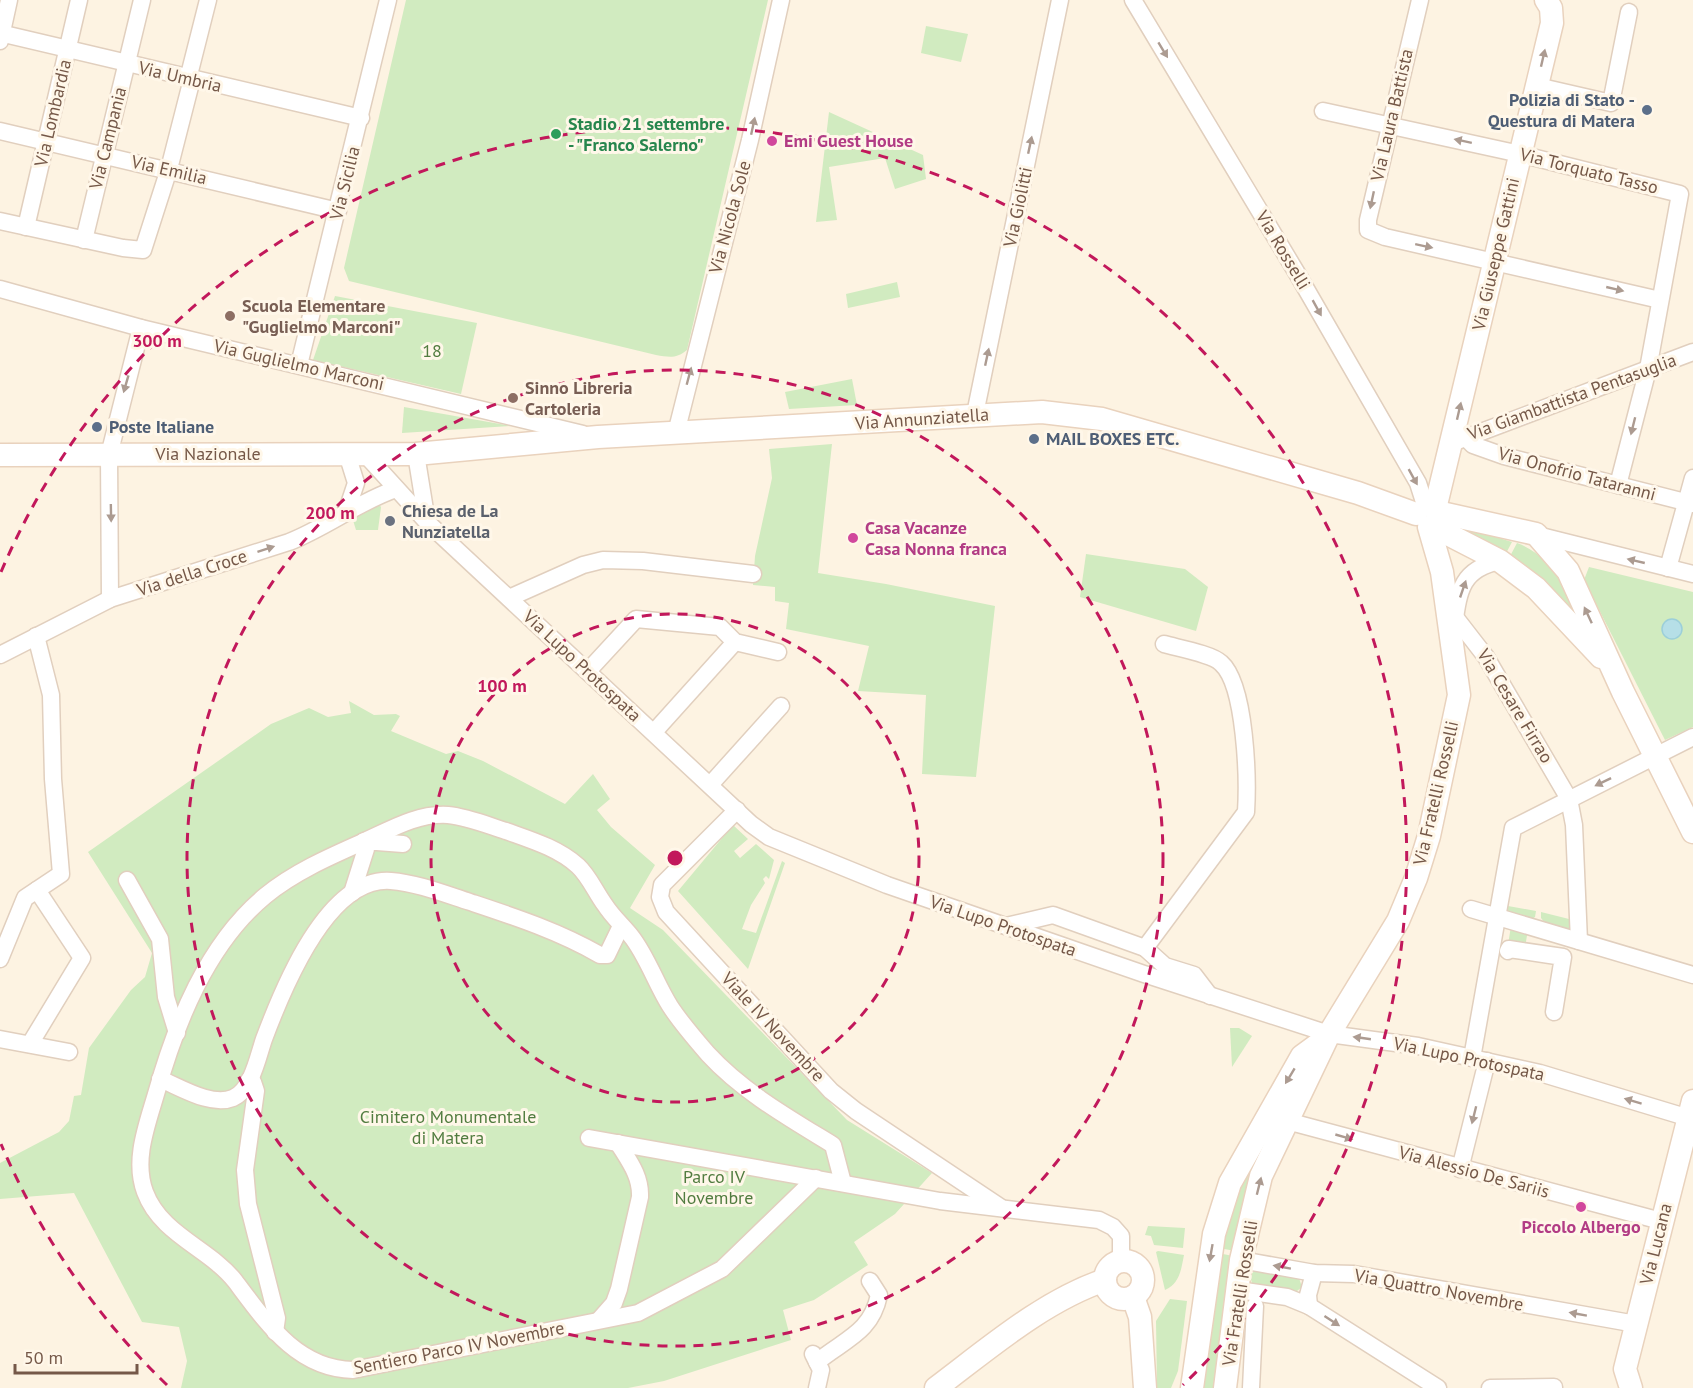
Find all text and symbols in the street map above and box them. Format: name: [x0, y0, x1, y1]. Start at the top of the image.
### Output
one-way arrow: [1157, 42, 1168, 58]
street label: Via Laura Battista: [1365, 46, 1418, 184]
one-way arrow: [1539, 49, 1549, 67]
street label: Via Umbria: [135, 56, 224, 97]
street label: Via Lombardia: [29, 57, 76, 170]
street label: Via Campania: [83, 84, 131, 192]
place label: Polizia di Stato - Questura di Matera: [1488, 88, 1635, 132]
marker: Polizia di Stato - Questura di Matera: [1640, 103, 1654, 117]
place label: Stadio 21 settembre - "Franco Salerno": [568, 112, 724, 156]
one-way arrow: [749, 117, 759, 135]
marker: Stadio 21 settembre - "Franco Salerno": [549, 127, 563, 141]
place label: Emi Guest House: [784, 129, 913, 152]
marker: Emi Guest House: [765, 134, 779, 148]
one-way arrow: [1026, 136, 1036, 155]
one-way arrow: [1453, 136, 1472, 146]
street label: Via Torquato Tasso: [1517, 142, 1661, 199]
street label: Via Sicilia: [324, 144, 365, 223]
street label: Via Emilia: [128, 149, 209, 189]
street label: Via Nicola Sole: [703, 158, 756, 277]
street label: Via Giolitti: [998, 165, 1037, 250]
street label: Via Giuseppe Gattini: [1467, 175, 1524, 334]
one-way arrow: [1367, 190, 1376, 209]
street label: Via Rosselli: [1250, 205, 1316, 293]
one-way arrow: [1415, 242, 1434, 251]
one-way arrow: [1605, 284, 1624, 294]
place label: Scuola Elementare "Guglielmo Marconi": [242, 294, 401, 338]
one-way arrow: [1311, 300, 1322, 316]
marker: Scuola Elementare "Guglielmo Marconi": [223, 309, 237, 323]
text: 300 m: [132, 329, 182, 352]
street label: Via Guglielmo Marconi: [211, 334, 386, 395]
park label: 18: [422, 339, 442, 362]
one-way arrow: [983, 347, 992, 366]
street label: Via Giambattista Pentasuglia: [1463, 348, 1679, 445]
one-way arrow: [684, 367, 694, 385]
one-way arrow: [121, 375, 130, 393]
place label: Sinno Libreria Cartoleria: [525, 376, 633, 420]
marker: Sinno Libreria Cartoleria: [506, 391, 520, 405]
street label: Via Annunziatella: [853, 402, 990, 435]
one-way arrow: [1455, 402, 1465, 421]
place label: Poste Italiane: [109, 415, 214, 438]
one-way arrow: [1628, 417, 1637, 435]
marker: Poste Italiane: [90, 420, 104, 434]
place label: MAIL BOXES ETC.: [1046, 427, 1179, 450]
marker: MAIL BOXES ETC.: [1027, 432, 1041, 446]
street label: Via Onofrio Tataranni: [1495, 441, 1659, 506]
street label: Via Nazionale: [154, 442, 261, 465]
one-way arrow: [1408, 469, 1419, 485]
place label: Chiesa de La Nunziatella: [402, 499, 499, 543]
text: 200 m: [305, 501, 355, 524]
one-way arrow: [106, 504, 115, 523]
marker: Chiesa de La Nunziatella: [383, 514, 397, 528]
place label: Casa Vacanze Casa Nonna franca: [865, 516, 1007, 560]
marker: Casa Vacanze Casa Nonna franca: [846, 531, 860, 545]
street label: Via della Croce: [133, 544, 250, 601]
one-way arrow: [257, 544, 275, 553]
one-way arrow: [1627, 555, 1645, 565]
one-way arrow: [1458, 579, 1468, 597]
street label: Via Lupo Protospata: [518, 604, 646, 726]
one-way arrow: [1584, 607, 1593, 624]
street label: Via Cesare Firrao: [1472, 644, 1559, 767]
text: 100 m: [477, 674, 527, 697]
street label: Via Fratelli Rosselli: [1407, 718, 1463, 868]
one-way arrow: [1595, 777, 1612, 787]
centre of rings: [665, 848, 685, 868]
street label: Via Lupo Protospata: [926, 889, 1080, 961]
street label: Viale IV Novembre: [716, 966, 830, 1086]
street label: Via Lupo Protospata: [1391, 1031, 1547, 1086]
one-way arrow: [1352, 1034, 1371, 1043]
one-way arrow: [1285, 1068, 1296, 1084]
one-way arrow: [1624, 1096, 1642, 1105]
park label: Cimitero Monumentale di Matera: [360, 1105, 536, 1149]
one-way arrow: [1468, 1106, 1478, 1125]
one-way arrow: [1335, 1133, 1353, 1142]
street label: Via Alessio De Sariis: [1395, 1140, 1552, 1203]
park label: Parco IV Novembre: [675, 1165, 753, 1209]
one-way arrow: [1254, 1176, 1264, 1195]
marker: Piccolo Albergo: [1574, 1200, 1588, 1214]
street label: Via Lucana: [1634, 1201, 1677, 1288]
place label: Piccolo Albergo: [1521, 1215, 1641, 1238]
street label: Via Fratelli Rosselli: [1216, 1218, 1262, 1369]
one-way arrow: [1206, 1243, 1215, 1262]
one-way arrow: [1272, 1263, 1291, 1272]
street label: Via Quattro Novembre: [1352, 1263, 1525, 1316]
one-way arrow: [1568, 1309, 1587, 1318]
one-way arrow: [1323, 1315, 1340, 1326]
street label: Sentiero Parco IV Novembre: [352, 1316, 566, 1379]
scale bar: [15, 1337, 136, 1375]
text: 50 m: [24, 1346, 63, 1369]

